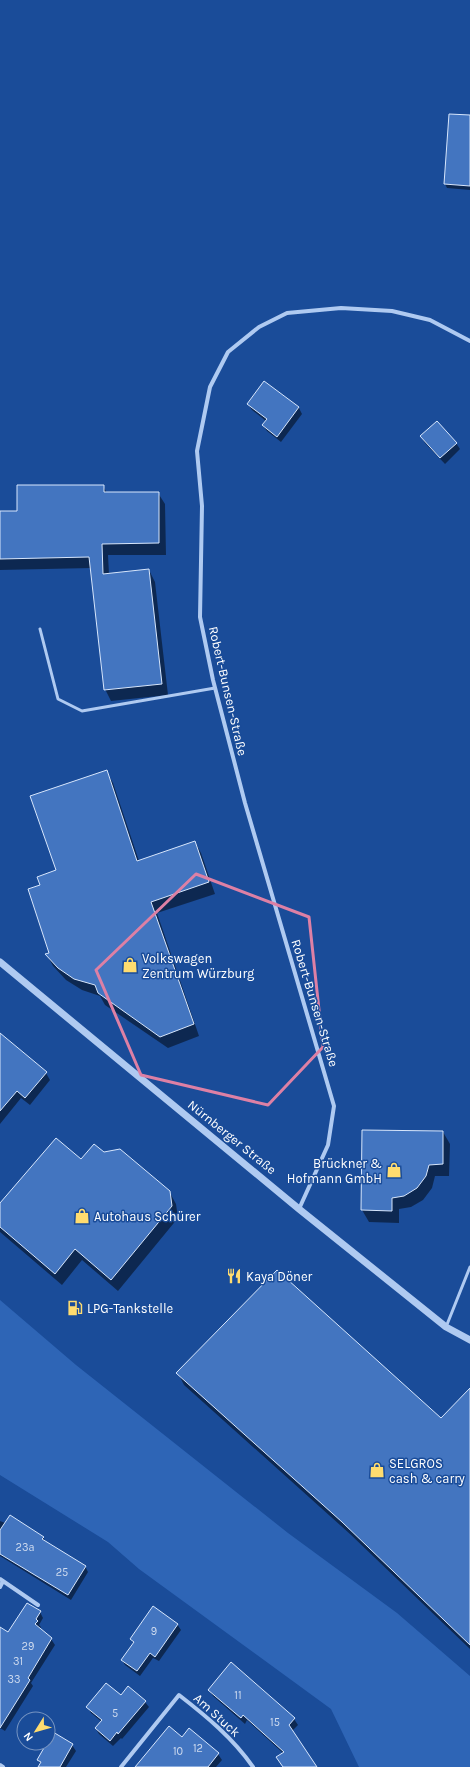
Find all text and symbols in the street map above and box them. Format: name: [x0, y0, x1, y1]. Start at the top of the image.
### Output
street label: Robert-Bunsen-Straße: [206, 625, 250, 758]
street label: Robert-Bunsen-Straße: [288, 937, 342, 1069]
place label: Volkswagen Zentrum Würzburg: [142, 951, 255, 981]
shop icon: Volkswagen Zentrum Würzburg: [121, 956, 139, 974]
street label: Nürnberger Straße: [185, 1097, 279, 1177]
place label: Brückner & Hofmann GmbH: [287, 1156, 382, 1186]
shop icon: Brückner & Hofmann GmbH: [385, 1161, 403, 1179]
shop icon: Autohaus Schürer: [73, 1207, 91, 1225]
place label: Autohaus Schürer: [94, 1209, 201, 1224]
restaurant icon: Kaya Döner: [225, 1267, 243, 1285]
place label: Kaya Döner: [246, 1269, 313, 1284]
fuel station icon: LPG-Tankstelle: [66, 1299, 84, 1317]
place label: LPG-Tankstelle: [87, 1301, 174, 1316]
place label: SELGROS cash & carry: [389, 1456, 465, 1486]
shop icon: SELGROS cash & carry: [368, 1461, 386, 1479]
house number: 23a: [16, 1541, 34, 1554]
house number: 25: [56, 1566, 68, 1579]
house number: 9: [151, 1625, 157, 1638]
house number: 29: [22, 1640, 34, 1653]
house number: 31: [13, 1655, 23, 1668]
house number: 33: [8, 1673, 21, 1686]
house number: 11: [234, 1689, 242, 1702]
street label: Am Stuck: [191, 1690, 243, 1740]
house number: 5: [112, 1707, 118, 1720]
north arrow: [16, 1711, 56, 1751]
house number: 15: [270, 1716, 280, 1729]
text: N: [21, 1730, 36, 1744]
house number: 12: [193, 1742, 203, 1755]
house number: 10: [173, 1745, 183, 1758]

